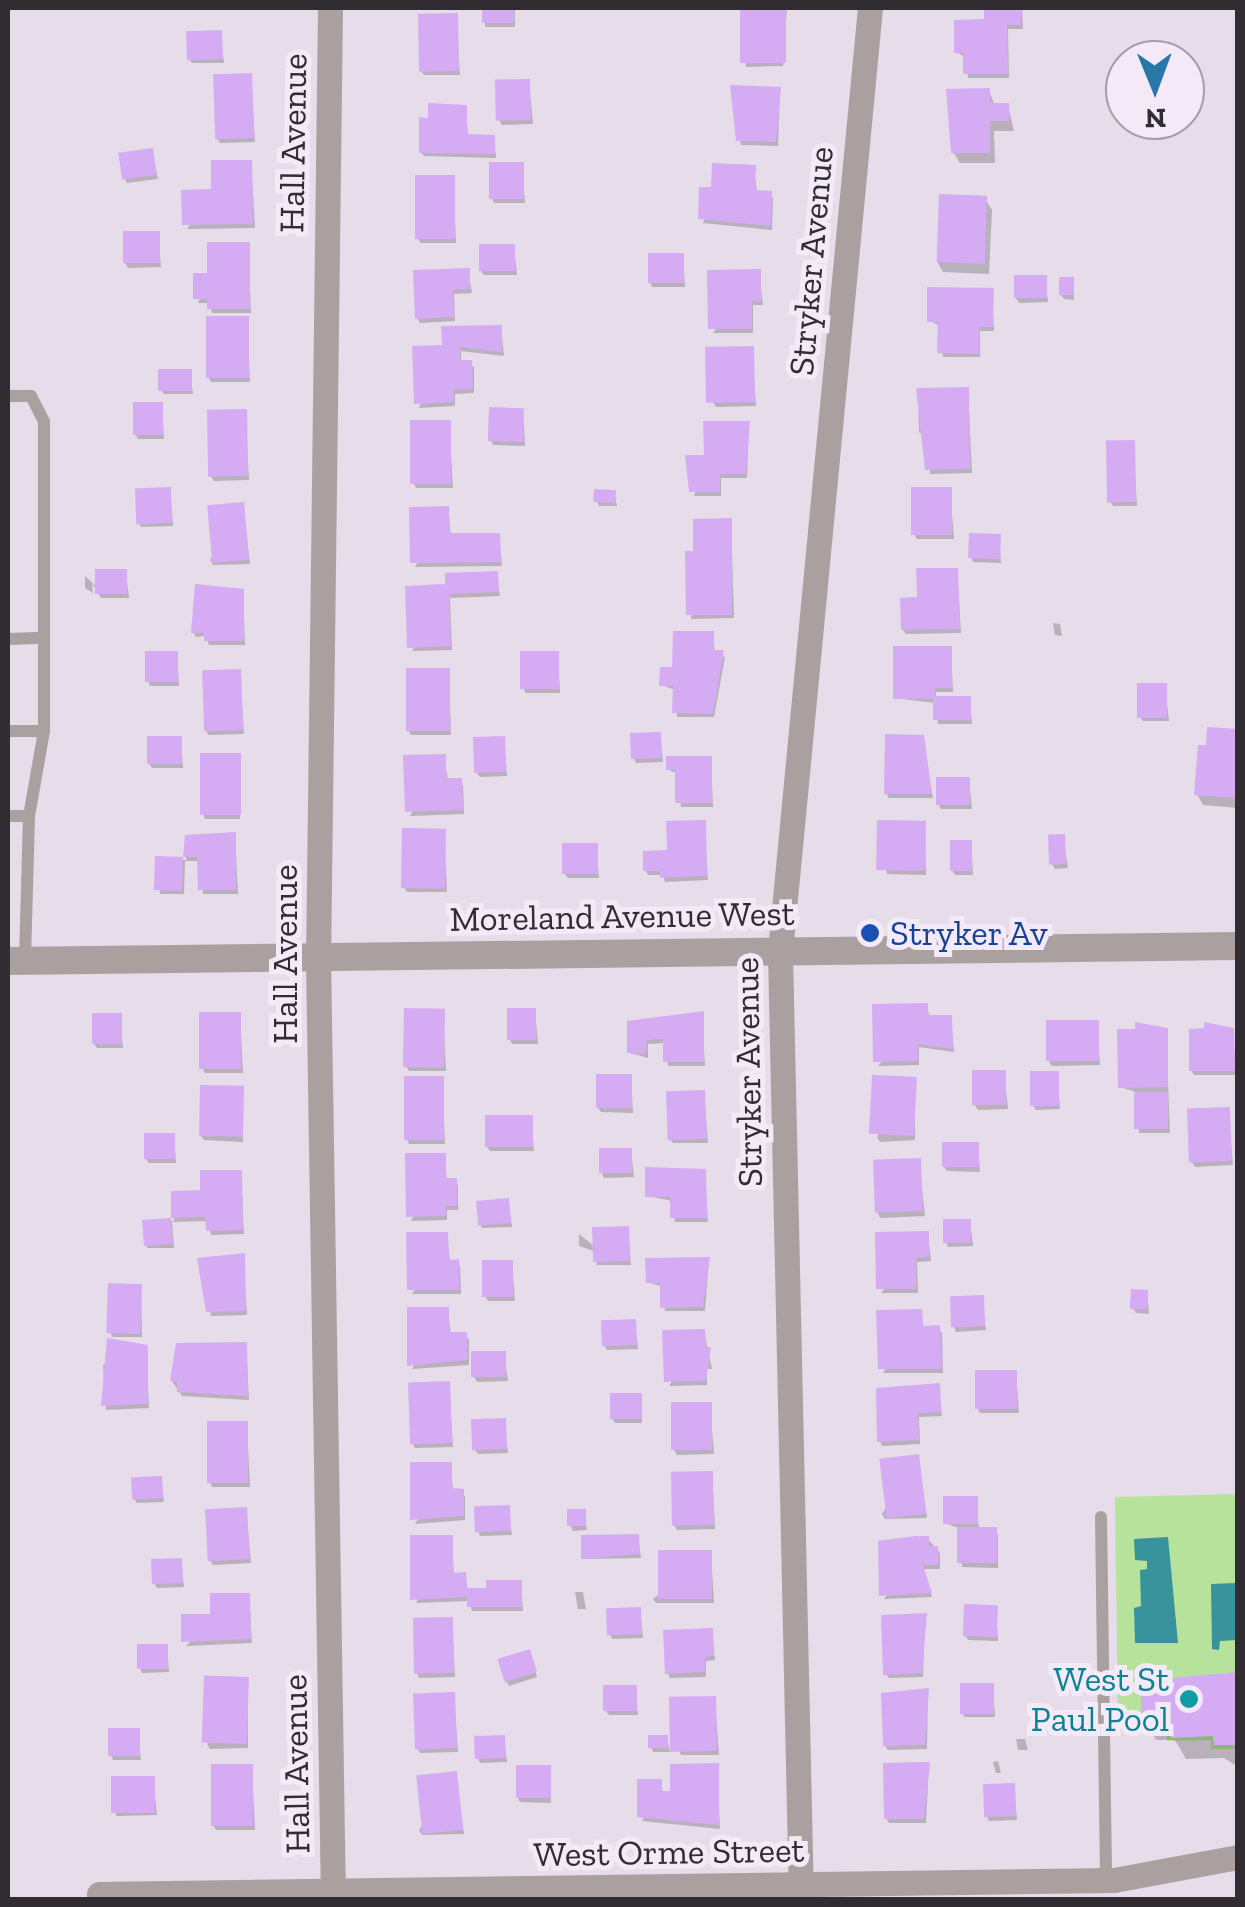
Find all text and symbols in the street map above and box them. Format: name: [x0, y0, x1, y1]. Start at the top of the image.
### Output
north arrow: [1105, 40, 1205, 140]
street label: Hall Avenue: [270, 52, 316, 234]
text: N: [1145, 102, 1166, 135]
street label: Stryker Avenue: [780, 144, 842, 378]
street label: Hall Avenue: [264, 864, 306, 1044]
street label: Moreland Avenue West: [448, 892, 796, 940]
place label: Stryker Av: [890, 912, 1049, 954]
marker: Stryker Av: [859, 922, 881, 944]
street label: Stryker Avenue: [725, 956, 771, 1188]
place label: West St Paul Pool: [1031, 1658, 1169, 1740]
street label: Hall Avenue: [273, 1673, 319, 1855]
marker: West St Paul Pool: [1178, 1688, 1200, 1710]
street label: West Orme Street: [533, 1829, 805, 1875]

